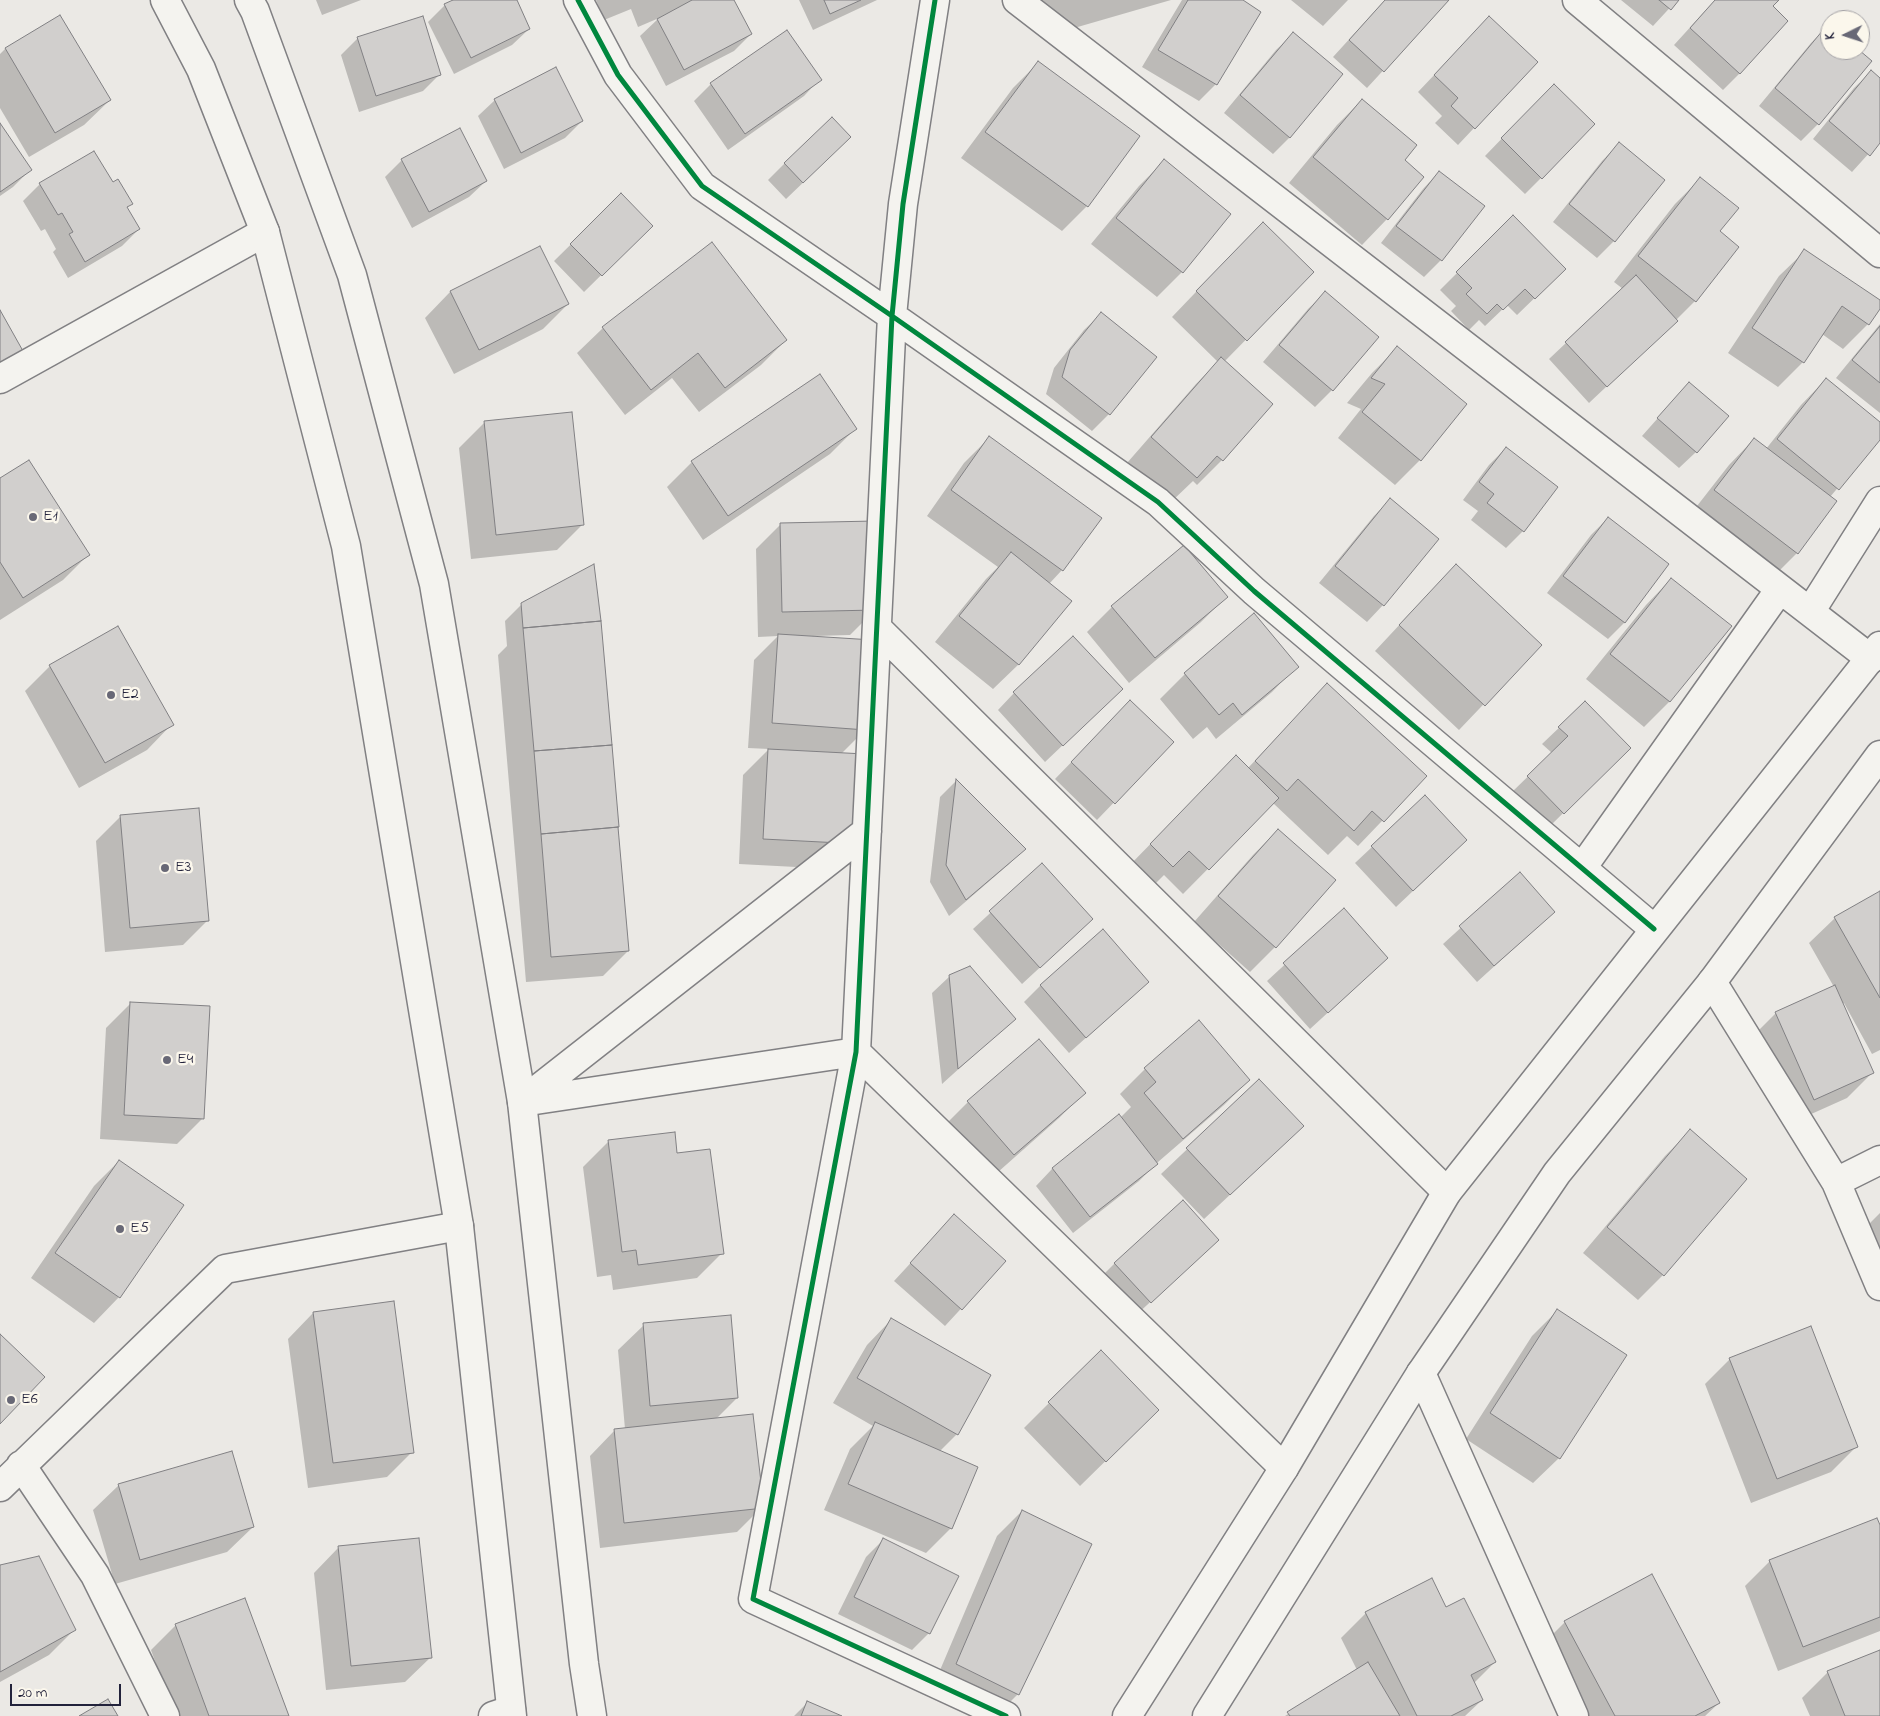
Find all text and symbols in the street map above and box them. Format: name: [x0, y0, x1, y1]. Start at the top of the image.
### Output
north arrow: [1820, 10, 1870, 60]
text: K: [1820, 32, 1841, 40]
place label: E1: [43, 507, 58, 527]
marker: E1: [27, 511, 39, 523]
place label: E2: [121, 685, 139, 705]
marker: E2: [105, 689, 117, 701]
place label: E3: [175, 858, 191, 878]
marker: E3: [159, 862, 171, 874]
place label: E4: [177, 1050, 193, 1070]
marker: E4: [161, 1054, 173, 1066]
place label: E5: [130, 1219, 149, 1239]
marker: E5: [114, 1223, 126, 1235]
place label: E6: [21, 1390, 38, 1410]
marker: E6: [5, 1394, 17, 1406]
scale bar: [12, 1674, 124, 1706]
text: 20 m: [18, 1682, 47, 1704]

